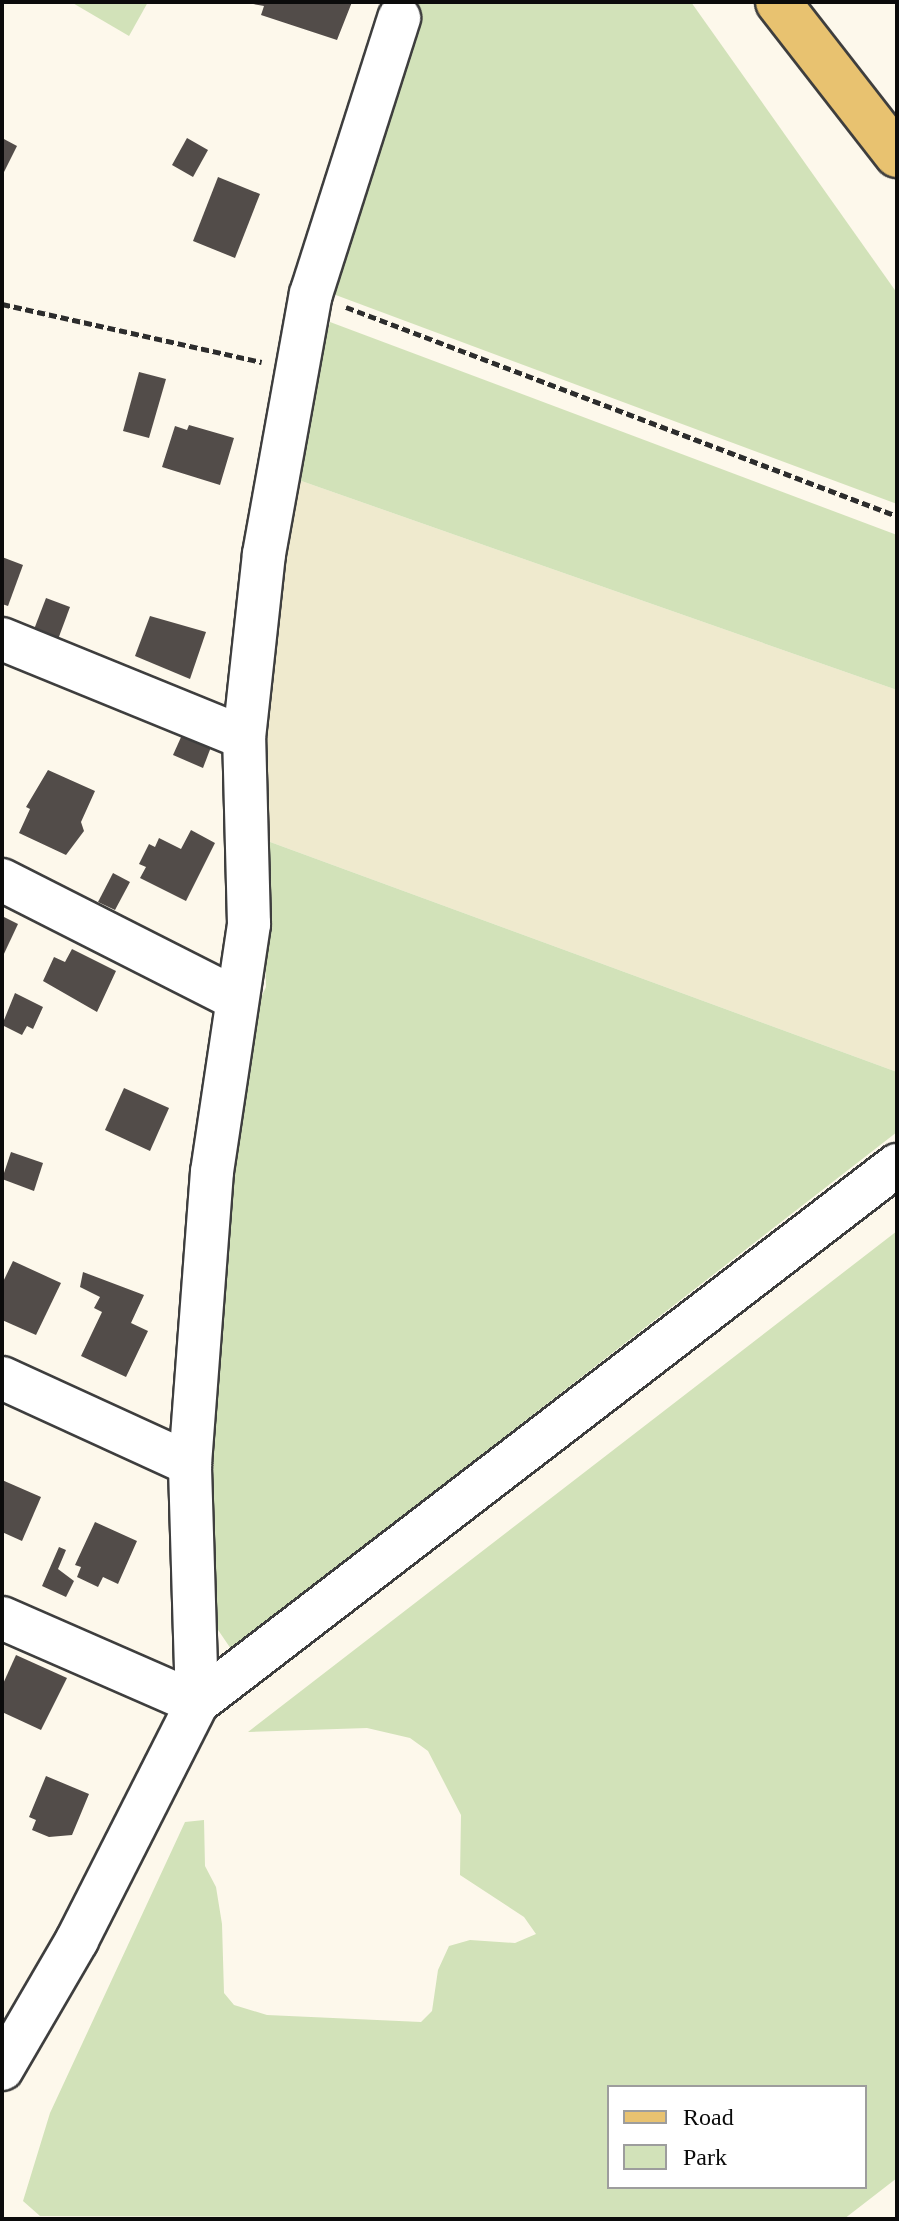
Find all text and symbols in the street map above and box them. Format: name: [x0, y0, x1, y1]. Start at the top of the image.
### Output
legend: [607, 2085, 867, 2189]
text: Road: [683, 2104, 734, 2130]
text: Park: [683, 2144, 727, 2170]

